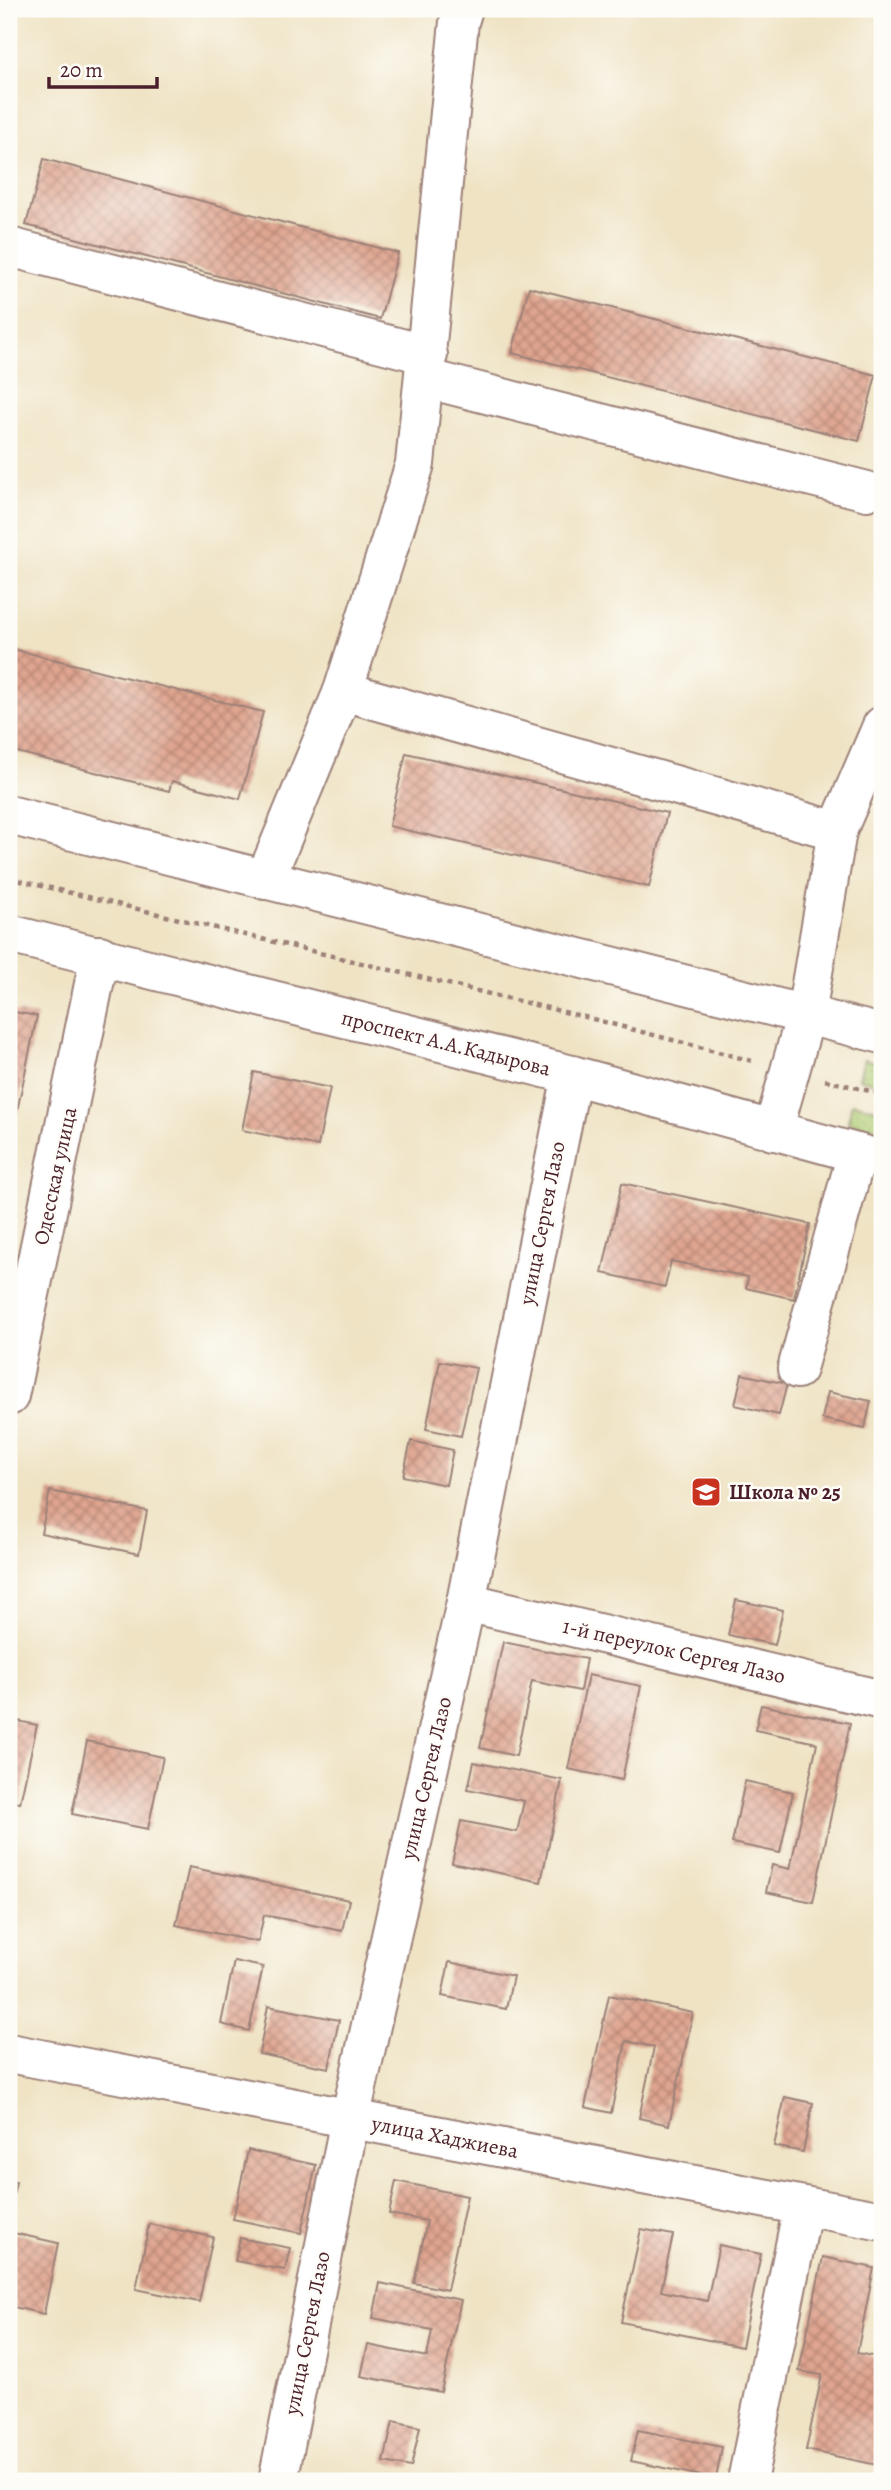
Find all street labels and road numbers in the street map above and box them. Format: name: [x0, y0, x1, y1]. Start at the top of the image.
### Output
street label: проспект А.А.Кадырова: [339, 1003, 554, 1083]
street label: Одесская улица: [27, 1104, 83, 1248]
street label: улица Сергея Лазо: [512, 1139, 572, 1308]
street label: 1-й переулок Сергея Лазо: [560, 1612, 788, 1690]
street label: улица Сергея Лазо: [393, 1694, 458, 1863]
street label: улица Хаджиева: [368, 2109, 521, 2165]
street label: улица Сергея Лазо: [277, 2249, 337, 2418]

